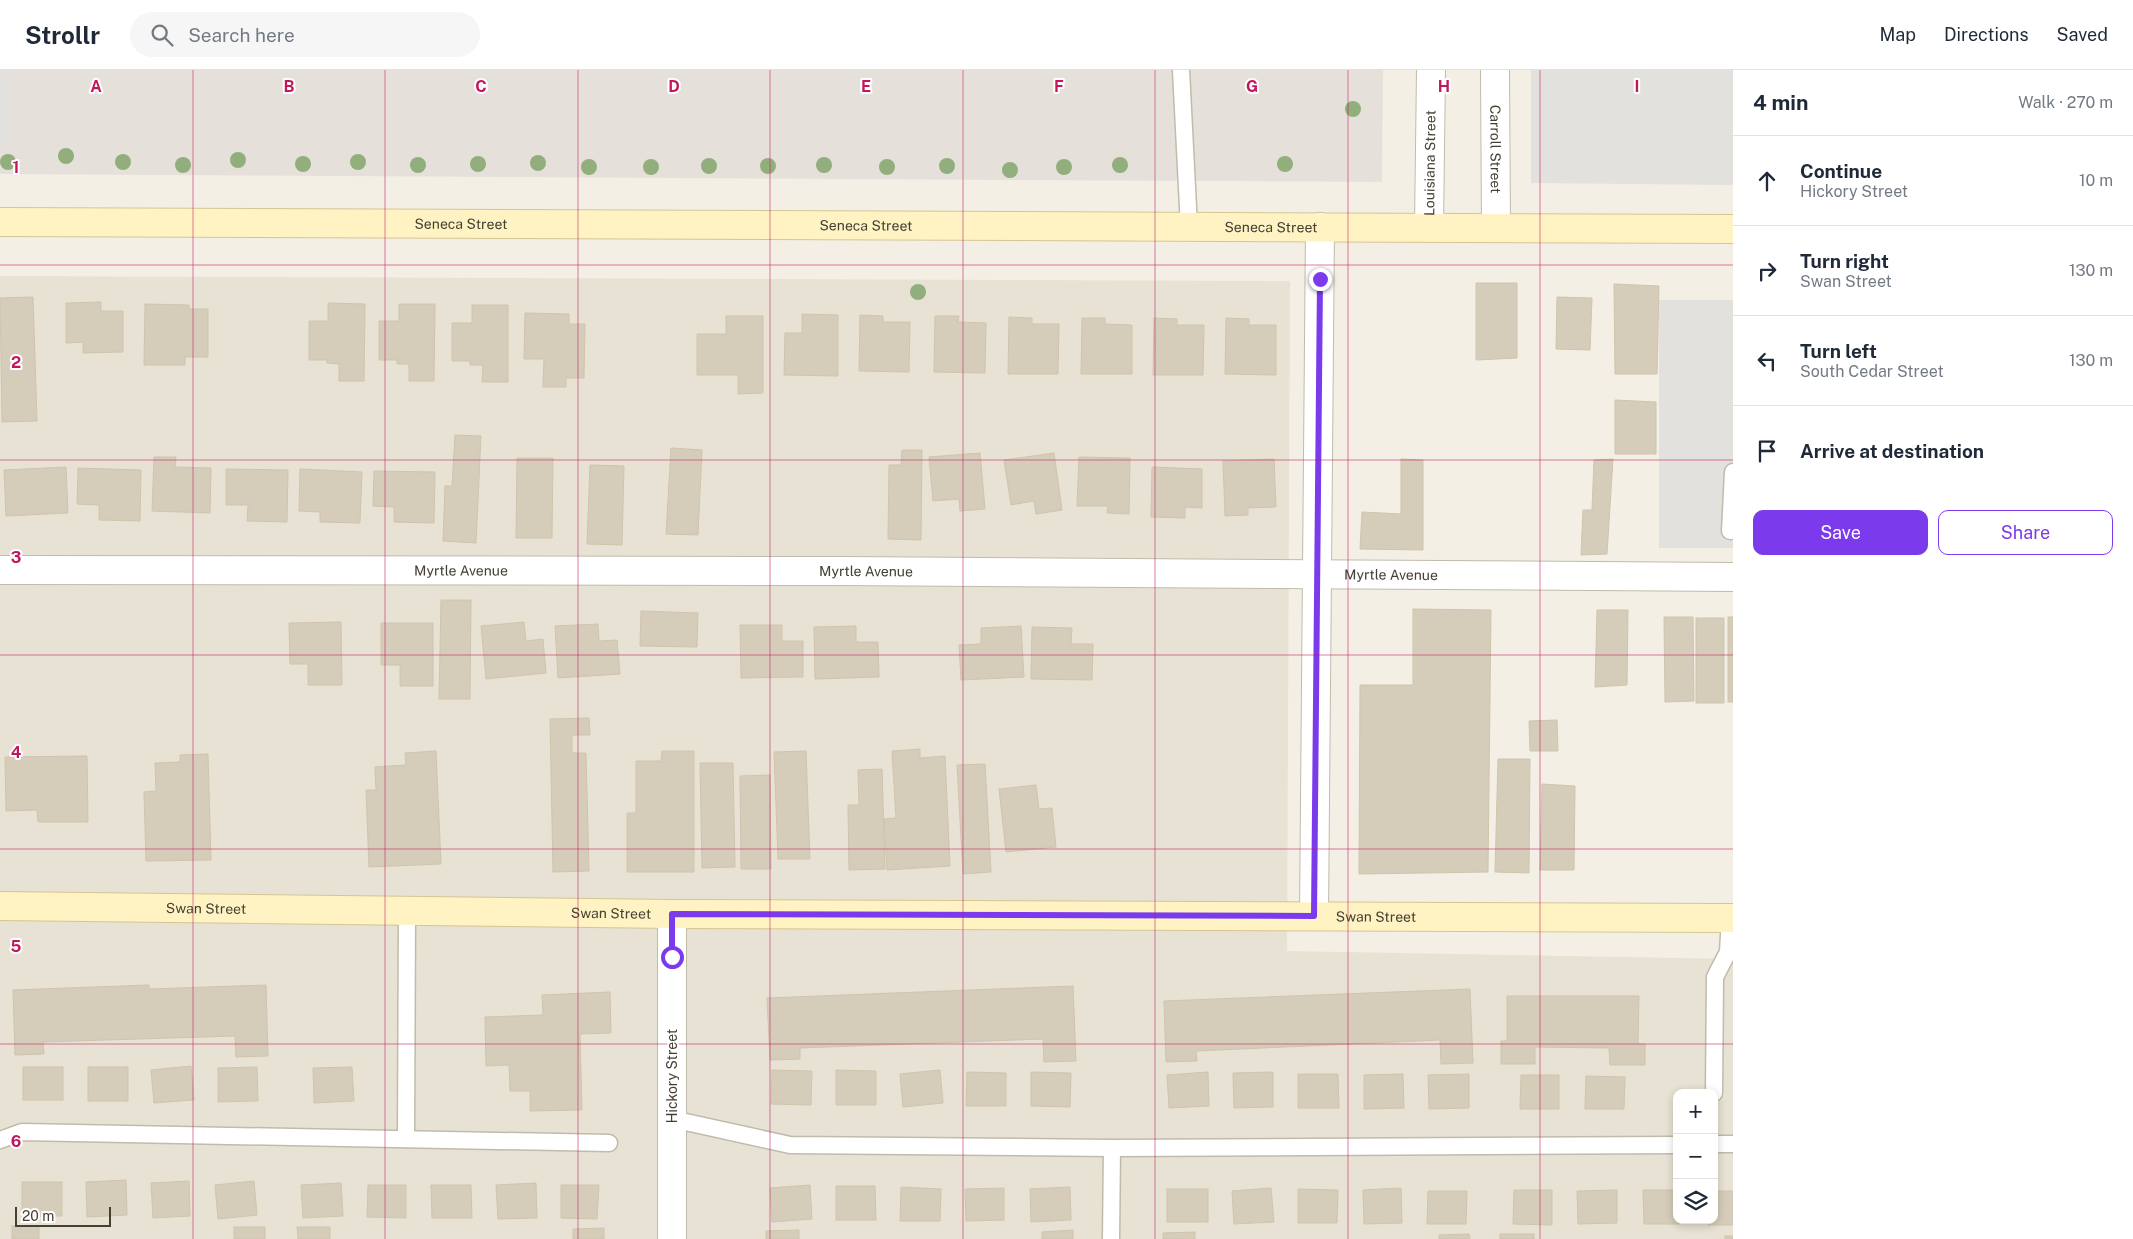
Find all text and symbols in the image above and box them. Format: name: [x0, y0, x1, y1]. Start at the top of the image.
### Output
search box: [130, 12, 480, 57]
text: Strollr: [25, 21, 100, 49]
icon: search: [148, 21, 176, 49]
text: Search here: [188, 24, 295, 46]
text: Map: [1879, 24, 1916, 45]
text: Directions: [1944, 24, 2029, 45]
text: Saved: [2057, 24, 2108, 45]
text: A: [90, 77, 102, 96]
text: B: [284, 77, 295, 96]
text: C: [475, 77, 487, 96]
text: D: [668, 77, 680, 96]
text: E: [861, 77, 871, 96]
text: F: [1054, 77, 1064, 96]
text: G: [1246, 77, 1258, 96]
text: H: [1438, 77, 1450, 96]
text: I: [1635, 77, 1639, 96]
text: 4 min: [1753, 90, 1808, 115]
text: Walk · 270 m: [2018, 93, 2113, 112]
street label: Carroll Street: [1487, 105, 1504, 193]
street label: Louisiana Street: [1421, 110, 1438, 216]
text: 1: [13, 158, 19, 177]
text: Continue: [1800, 160, 1882, 182]
icon: ahead: [1753, 167, 1781, 195]
text: 10 m: [2079, 171, 2113, 190]
text: Hickory Street: [1800, 182, 1908, 201]
street label: Seneca Street: [414, 216, 508, 232]
street label: Seneca Street: [819, 217, 913, 234]
street label: Seneca Street: [1224, 219, 1318, 235]
text: Turn right: [1800, 250, 1889, 272]
icon: right: [1753, 257, 1781, 285]
text: 130 m: [2069, 261, 2113, 280]
route end: [1309, 268, 1332, 291]
text: Swan Street: [1800, 272, 1892, 291]
text: Turn left: [1800, 340, 1877, 362]
icon: left: [1753, 347, 1781, 375]
text: 130 m: [2069, 351, 2113, 370]
text: 2: [11, 353, 21, 372]
text: South Cedar Street: [1800, 362, 1944, 381]
icon: arrive: [1753, 437, 1781, 465]
text: Arrive at destination: [1800, 440, 1984, 462]
button: Save: [1753, 510, 1928, 555]
button: Share: [1938, 510, 2113, 555]
text: 3: [11, 548, 21, 567]
street label: Myrtle Avenue: [414, 562, 508, 579]
street label: Myrtle Avenue: [819, 563, 913, 579]
street label: Myrtle Avenue: [1344, 566, 1438, 583]
text: 4: [11, 743, 22, 762]
street label: Swan Street: [166, 900, 246, 917]
street label: Swan Street: [571, 905, 651, 922]
street label: Swan Street: [1336, 909, 1416, 925]
text: 5: [11, 937, 22, 956]
route start: [661, 946, 684, 969]
street label: Hickory Street: [664, 1029, 680, 1123]
map controls: [1673, 1089, 1718, 1224]
button: +: [1673, 1089, 1718, 1134]
text: 6: [11, 1132, 21, 1151]
button: −: [1673, 1134, 1718, 1179]
button: layers: [1673, 1179, 1718, 1224]
scale bar: [15, 1204, 111, 1227]
text: 20 m: [22, 1208, 54, 1224]

